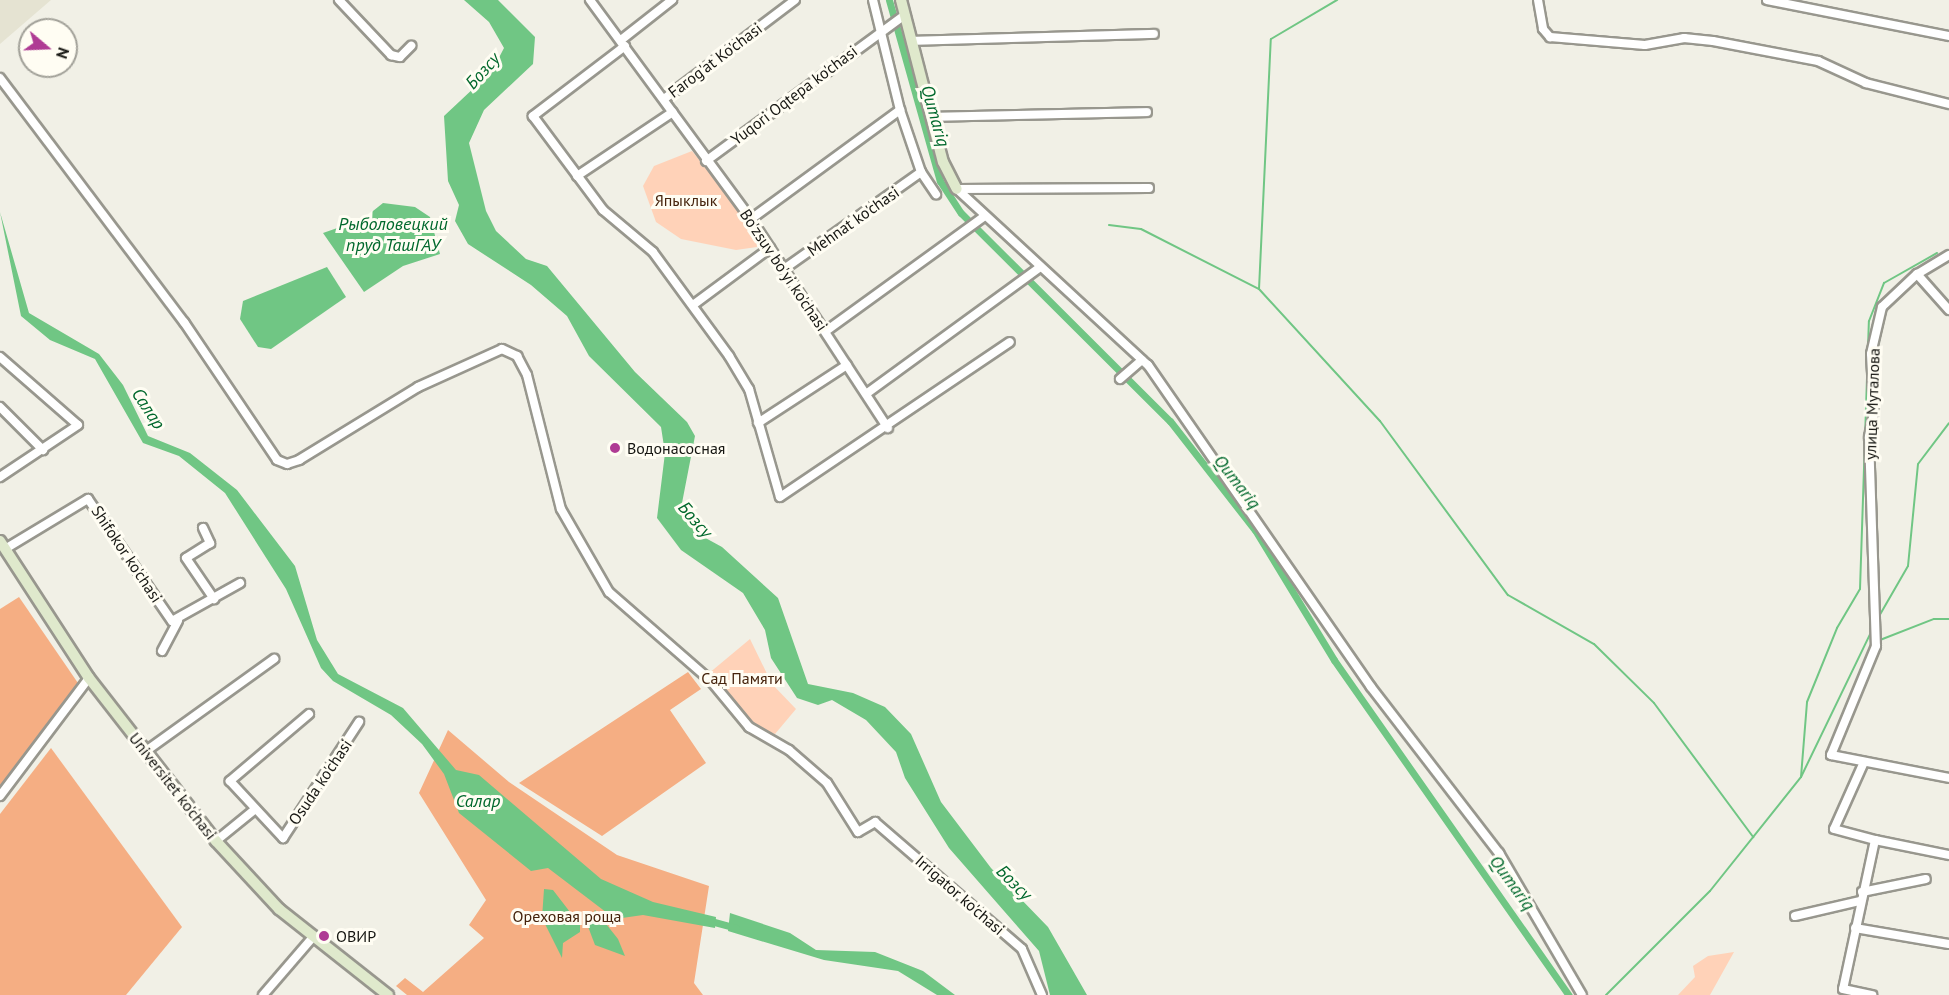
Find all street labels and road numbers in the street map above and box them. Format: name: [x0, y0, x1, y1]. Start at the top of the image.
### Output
street label: Farog'at Ko'chasi: [664, 18, 766, 102]
street label: Yuqori Oqtepa ko'chasi: [727, 41, 861, 149]
street label: Mehnat ko'chasi: [803, 182, 903, 260]
street label: Bo'zsuv bo'yi ko'chasi: [736, 205, 832, 335]
street label: улица Муталова: [1860, 348, 1884, 460]
street label: Shifokor ko'chasi: [88, 502, 166, 606]
street label: Universitet ko'chasi: [125, 729, 221, 843]
street label: Osuda ko'chasi: [284, 736, 356, 828]
street label: Irrigator ko'chasi: [911, 851, 1009, 939]

